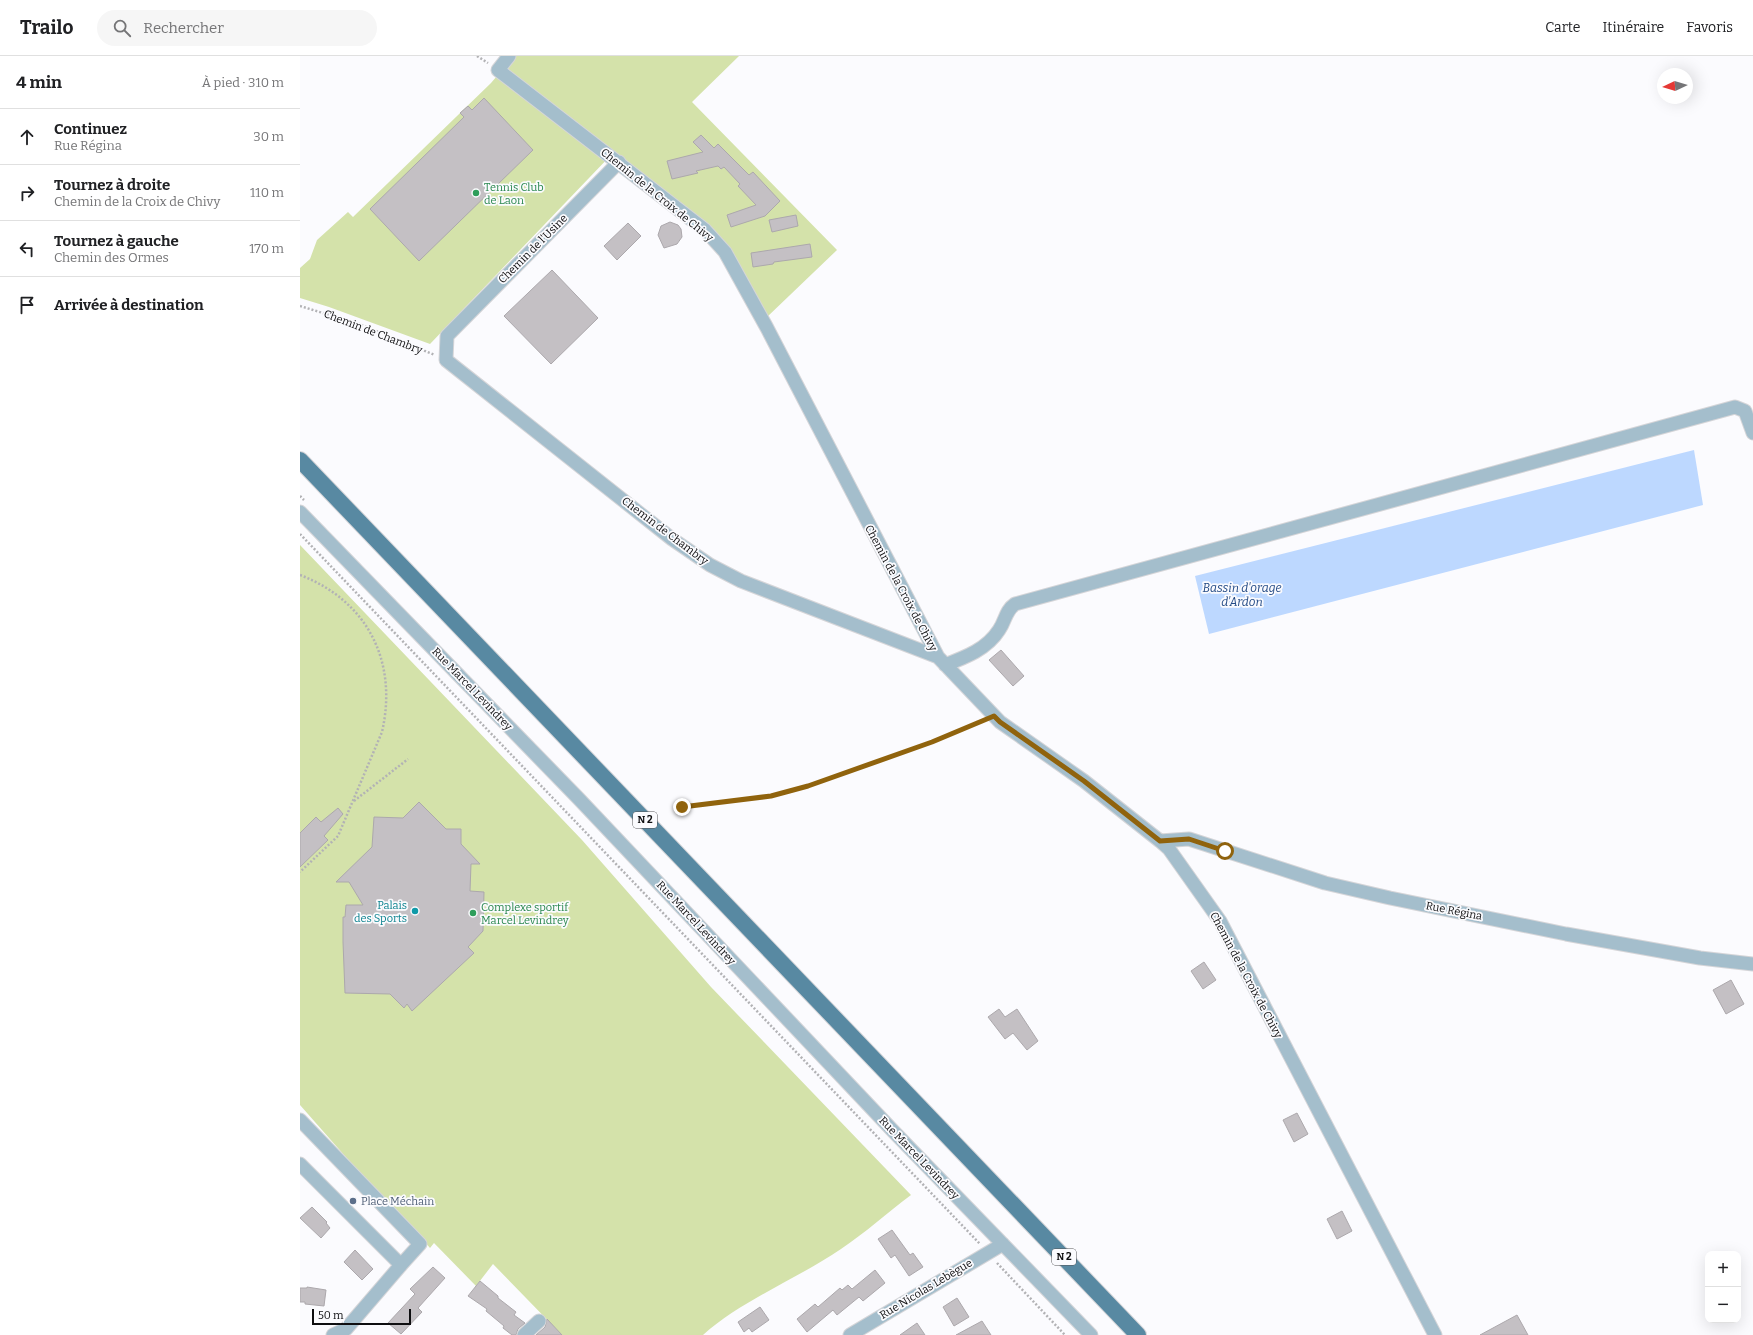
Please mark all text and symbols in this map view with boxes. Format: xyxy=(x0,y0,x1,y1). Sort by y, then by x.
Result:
search box xyxy=(97,10,377,46)
text: Trailo xyxy=(20,16,73,39)
icon: search xyxy=(111,17,133,39)
text: Rechercher xyxy=(143,19,224,37)
text: Carte xyxy=(1545,19,1580,36)
text: Itinéraire xyxy=(1602,19,1664,36)
text: Favoris xyxy=(1686,19,1733,36)
north arrow xyxy=(1657,68,1693,104)
text: 4 min xyxy=(16,72,62,93)
text: À pied · 310 m xyxy=(202,75,284,90)
text: Continuez xyxy=(54,120,127,138)
icon: ahead xyxy=(16,126,38,148)
text: 30 m xyxy=(253,129,284,144)
text: Rue Régina xyxy=(54,138,122,153)
street label: Chemin de la Croix de Chivy xyxy=(598,146,716,244)
text: Tournez à droite xyxy=(54,176,170,194)
place label: Tennis Club de Laon xyxy=(484,181,544,207)
icon: right xyxy=(16,182,38,204)
text: 110 m xyxy=(250,185,284,200)
marker: Tennis Club de Laon xyxy=(471,188,481,198)
text: Chemin de la Croix de Chivy xyxy=(54,194,221,209)
street label: Chemin de l'Usine xyxy=(496,212,570,286)
text: Tournez à gauche xyxy=(54,232,179,250)
icon: left xyxy=(16,238,38,260)
text: 170 m xyxy=(249,241,284,256)
text: Chemin des Ormes xyxy=(54,250,169,265)
icon: arrive xyxy=(16,294,38,316)
text: Arrivée à destination xyxy=(54,296,204,314)
street label: Chemin de Chambry xyxy=(322,307,424,357)
street label: Chemin de Chambry xyxy=(619,494,711,568)
street label: Chemin de la Croix de Chivy xyxy=(862,523,940,653)
water label: Bassin d'orage d'Ardon xyxy=(1202,581,1282,609)
street label: Rue Marcel Levindrey xyxy=(429,645,515,733)
route end xyxy=(673,798,691,816)
road number: N 2 xyxy=(633,812,657,828)
route start xyxy=(1216,842,1234,860)
street label: Rue Marcel Levindrey xyxy=(654,878,738,968)
place label: Palais des Sports xyxy=(354,899,407,925)
street label: Rue Régina xyxy=(1425,899,1483,923)
place label: Complexe sportif Marcel Levindrey xyxy=(481,901,569,927)
marker: Palais des Sports xyxy=(410,906,420,916)
marker: Complexe sportif Marcel Levindrey xyxy=(468,908,478,918)
street label: Chemin de la Croix de Chivy xyxy=(1207,910,1285,1040)
street label: Rue Marcel Levindrey xyxy=(876,1114,962,1202)
place label: Place Méchain xyxy=(361,1195,434,1208)
marker: Place Méchain xyxy=(348,1196,358,1206)
road number: N 2 xyxy=(1052,1249,1076,1265)
map controls xyxy=(1705,1251,1741,1323)
button: + xyxy=(1705,1251,1741,1287)
street label: Rue Nicolas Lebègue xyxy=(877,1256,975,1322)
button: − xyxy=(1705,1287,1741,1323)
scale bar xyxy=(312,1307,411,1326)
text: 50 m xyxy=(318,1309,344,1322)

